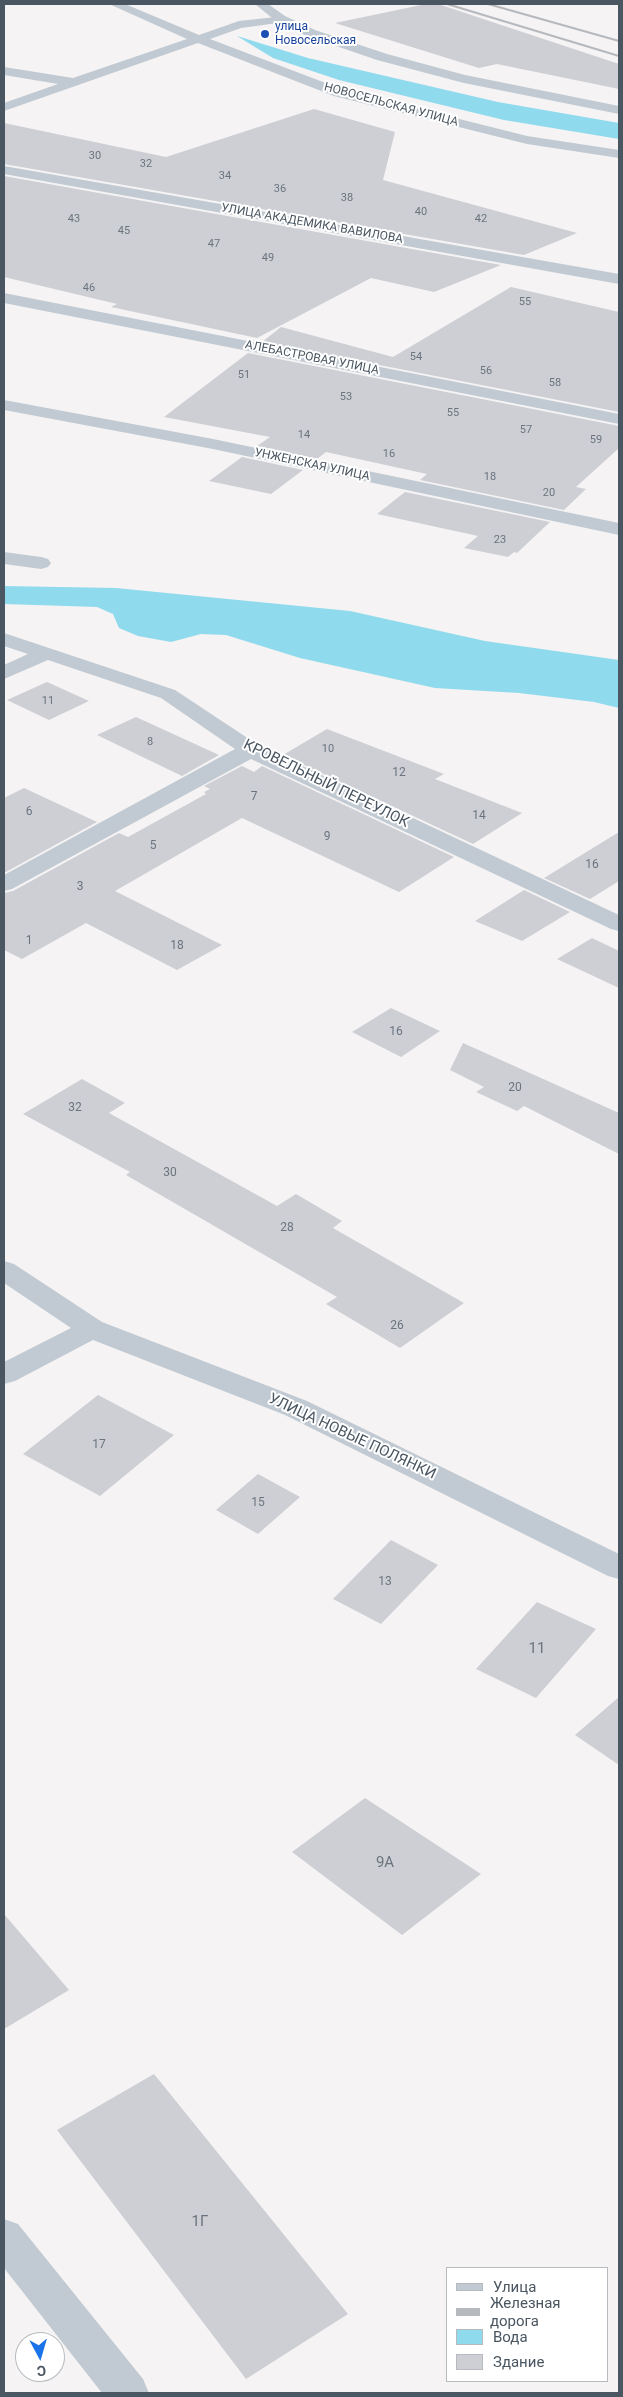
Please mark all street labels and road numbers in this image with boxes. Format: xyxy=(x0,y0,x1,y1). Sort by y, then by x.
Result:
street label: НОВОСЕЛЬСКАЯ УЛИЦА xyxy=(322,80,460,130)
street label: УЛИЦА АКАДЕМИКА ВАВИЛОВА xyxy=(220,201,404,247)
street label: АЛЕБАСТРОВАЯ УЛИЦА xyxy=(244,338,380,378)
street label: УНЖЕНСКАЯ УЛИЦА xyxy=(253,446,371,484)
street label: КРОВЕЛЬНЫЙ ПЕРЕУЛОК xyxy=(240,736,412,832)
street label: УЛИЦА НОВЫЕ ПОЛЯНКИ xyxy=(265,1390,439,1484)

